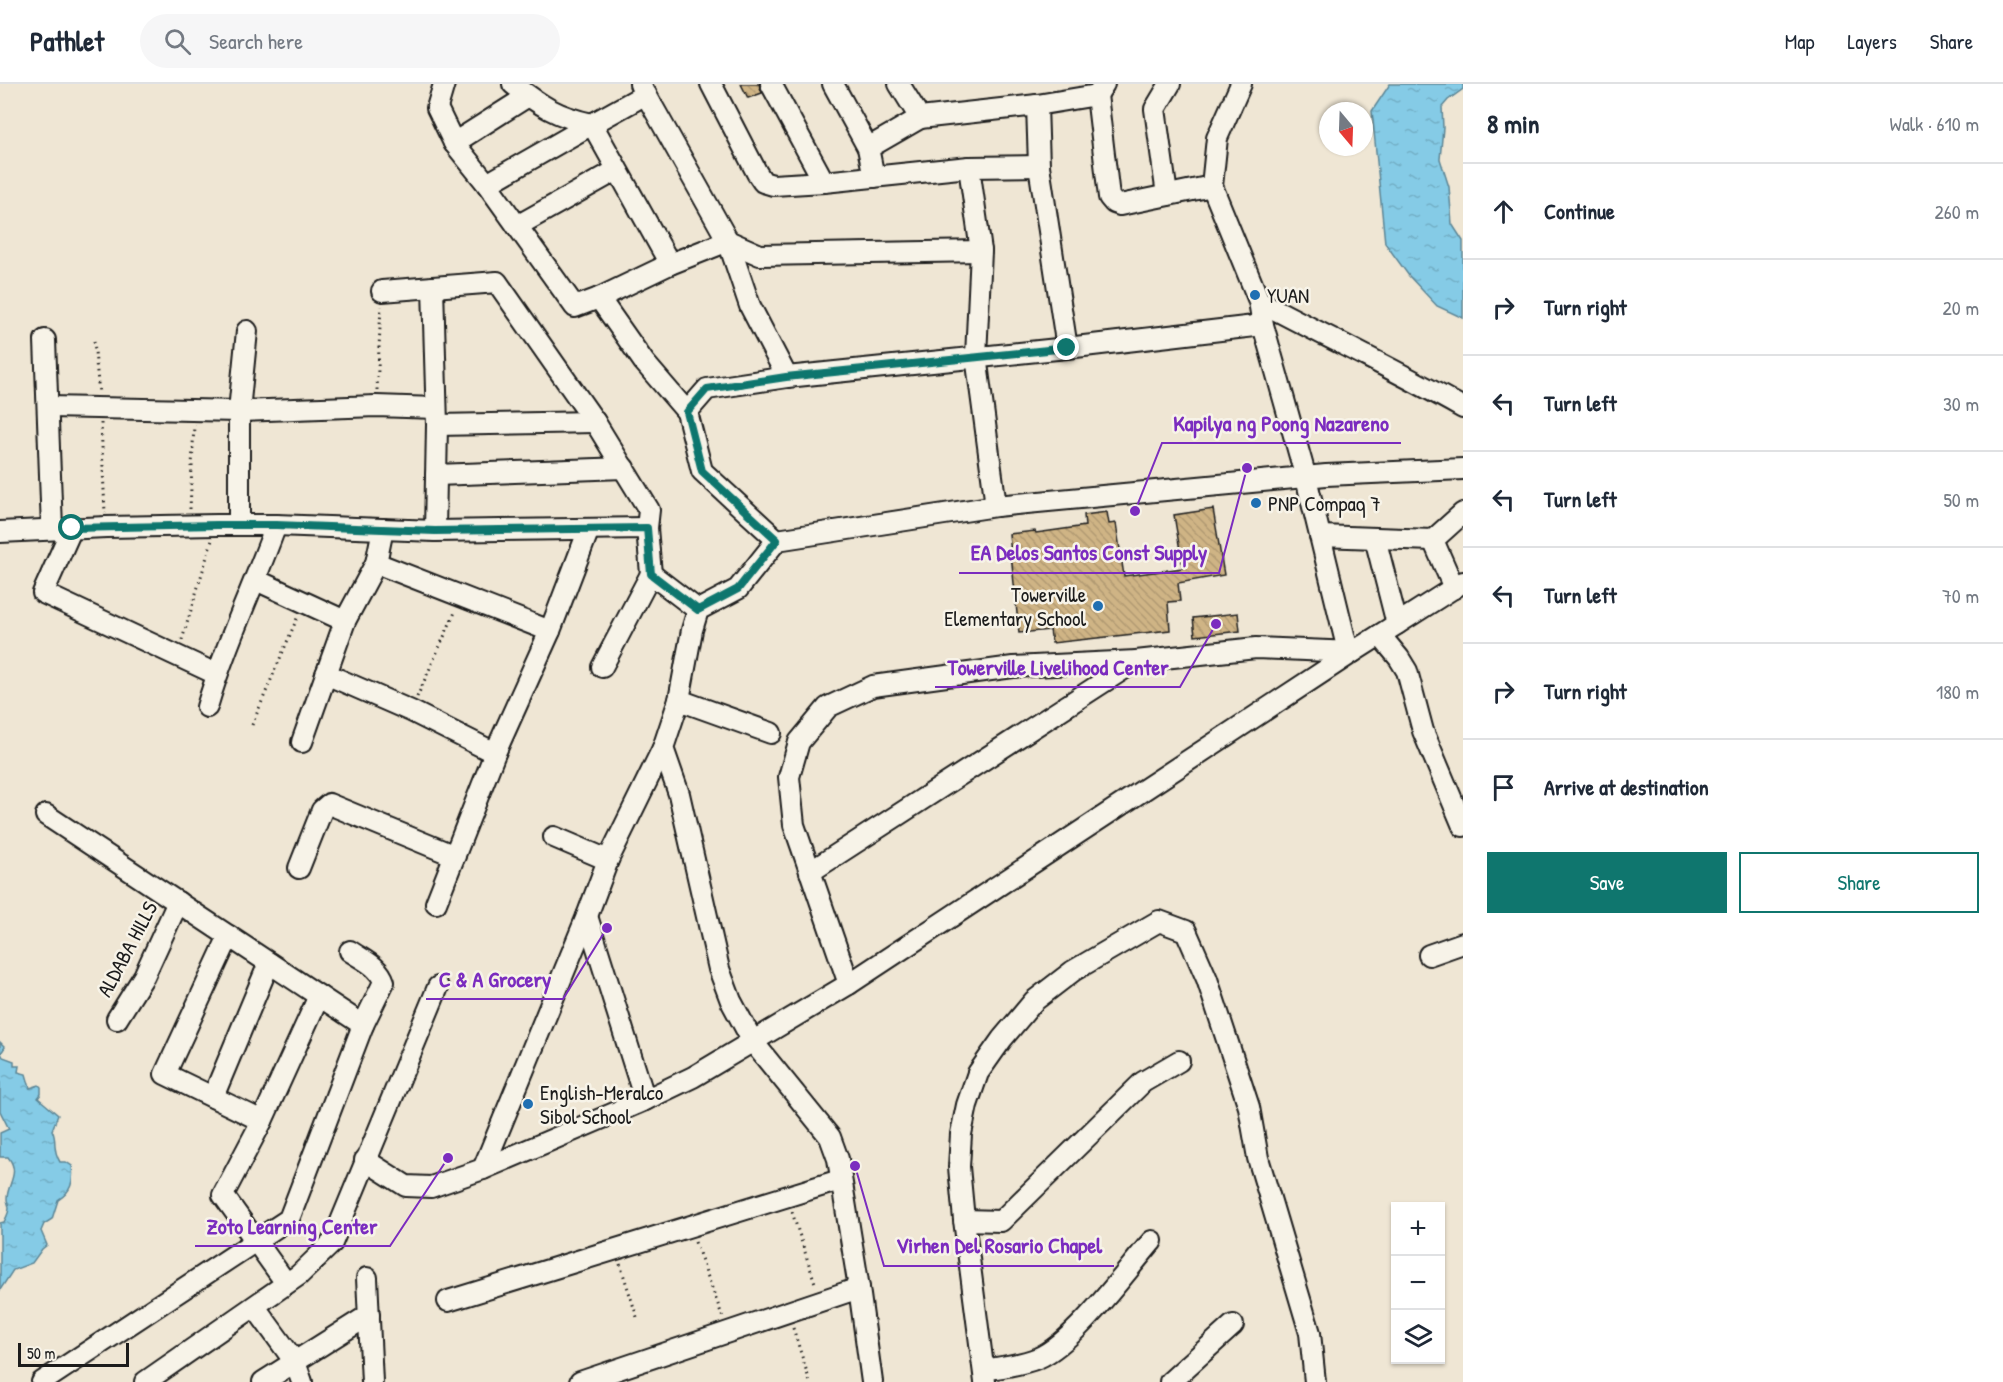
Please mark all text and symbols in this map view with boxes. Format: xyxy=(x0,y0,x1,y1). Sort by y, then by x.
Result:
search box xyxy=(140,14,560,68)
text: Pathlet xyxy=(30,22,104,60)
icon: search xyxy=(161,25,194,58)
text: Search here xyxy=(209,26,303,56)
text: Map xyxy=(1785,27,1814,56)
text: Layers xyxy=(1847,27,1897,56)
text: Share xyxy=(1930,27,1973,56)
north arrow xyxy=(1319,102,1373,156)
text: 8 min xyxy=(1487,106,1540,141)
text: Walk · 610 m xyxy=(1890,110,1979,137)
icon: ahead xyxy=(1487,195,1520,228)
text: Continue xyxy=(1544,196,1615,226)
text: 260 m xyxy=(1935,198,1979,225)
place label: YUAN xyxy=(1267,281,1309,310)
marker: YUAN xyxy=(1248,288,1262,302)
icon: right xyxy=(1487,291,1520,324)
text: Turn right xyxy=(1544,292,1627,322)
text: 20 m xyxy=(1942,294,1979,321)
route end xyxy=(1053,334,1079,360)
icon: left xyxy=(1487,387,1520,420)
text: Turn left xyxy=(1544,388,1617,418)
text: 30 m xyxy=(1943,390,1979,417)
callout: Kapilya ng Poong Nazareno xyxy=(1162,403,1401,443)
text: Kapilya ng Poong Nazareno xyxy=(1173,408,1389,439)
icon: left xyxy=(1487,483,1520,516)
text: Turn left xyxy=(1544,484,1617,514)
text: 50 m xyxy=(1943,486,1979,513)
place label: PNP Compaq 7 xyxy=(1268,489,1381,518)
marker: PNP Compaq 7 xyxy=(1249,496,1263,510)
route start xyxy=(58,514,84,540)
callout: EA Delos Santos Const Supply xyxy=(959,533,1219,573)
text: EA Delos Santos Const Supply xyxy=(971,537,1208,568)
icon: left xyxy=(1487,579,1520,612)
place label: Towerville Elementary School xyxy=(944,580,1086,633)
text: Turn left xyxy=(1544,580,1617,610)
text: 70 m xyxy=(1942,582,1979,609)
marker: Towerville Elementary School xyxy=(1091,599,1105,613)
callout: Towerville Livelihood Center xyxy=(935,647,1180,687)
text: Towerville Livelihood Center xyxy=(946,652,1169,682)
icon: right xyxy=(1487,675,1520,708)
text: Turn right xyxy=(1544,676,1627,706)
text: 180 m xyxy=(1936,678,1979,705)
icon: arrive xyxy=(1487,771,1520,804)
text: Arrive at destination xyxy=(1544,772,1709,802)
button: Save xyxy=(1487,852,1727,913)
button: Share xyxy=(1739,852,1979,913)
street label: ALDABA HILLS xyxy=(90,896,164,1002)
callout: C & A Grocery xyxy=(426,959,563,999)
text: C & A Grocery xyxy=(439,964,552,995)
place label: English-Meralco Sibol School xyxy=(540,1078,663,1131)
marker: English-Meralco Sibol School xyxy=(521,1097,535,1111)
map controls xyxy=(1391,1202,1445,1364)
button: + xyxy=(1391,1202,1445,1256)
callout: Zoto Learning Center xyxy=(195,1206,390,1246)
text: Zoto Learning Center xyxy=(207,1211,378,1242)
callout: Virhen Del Rosario Chapel xyxy=(884,1226,1114,1266)
text: Virhen Del Rosario Chapel xyxy=(896,1230,1103,1261)
button: − xyxy=(1391,1256,1445,1310)
button: layers xyxy=(1391,1310,1445,1364)
scale bar xyxy=(18,1340,129,1368)
text: 50 m xyxy=(27,1342,56,1364)

